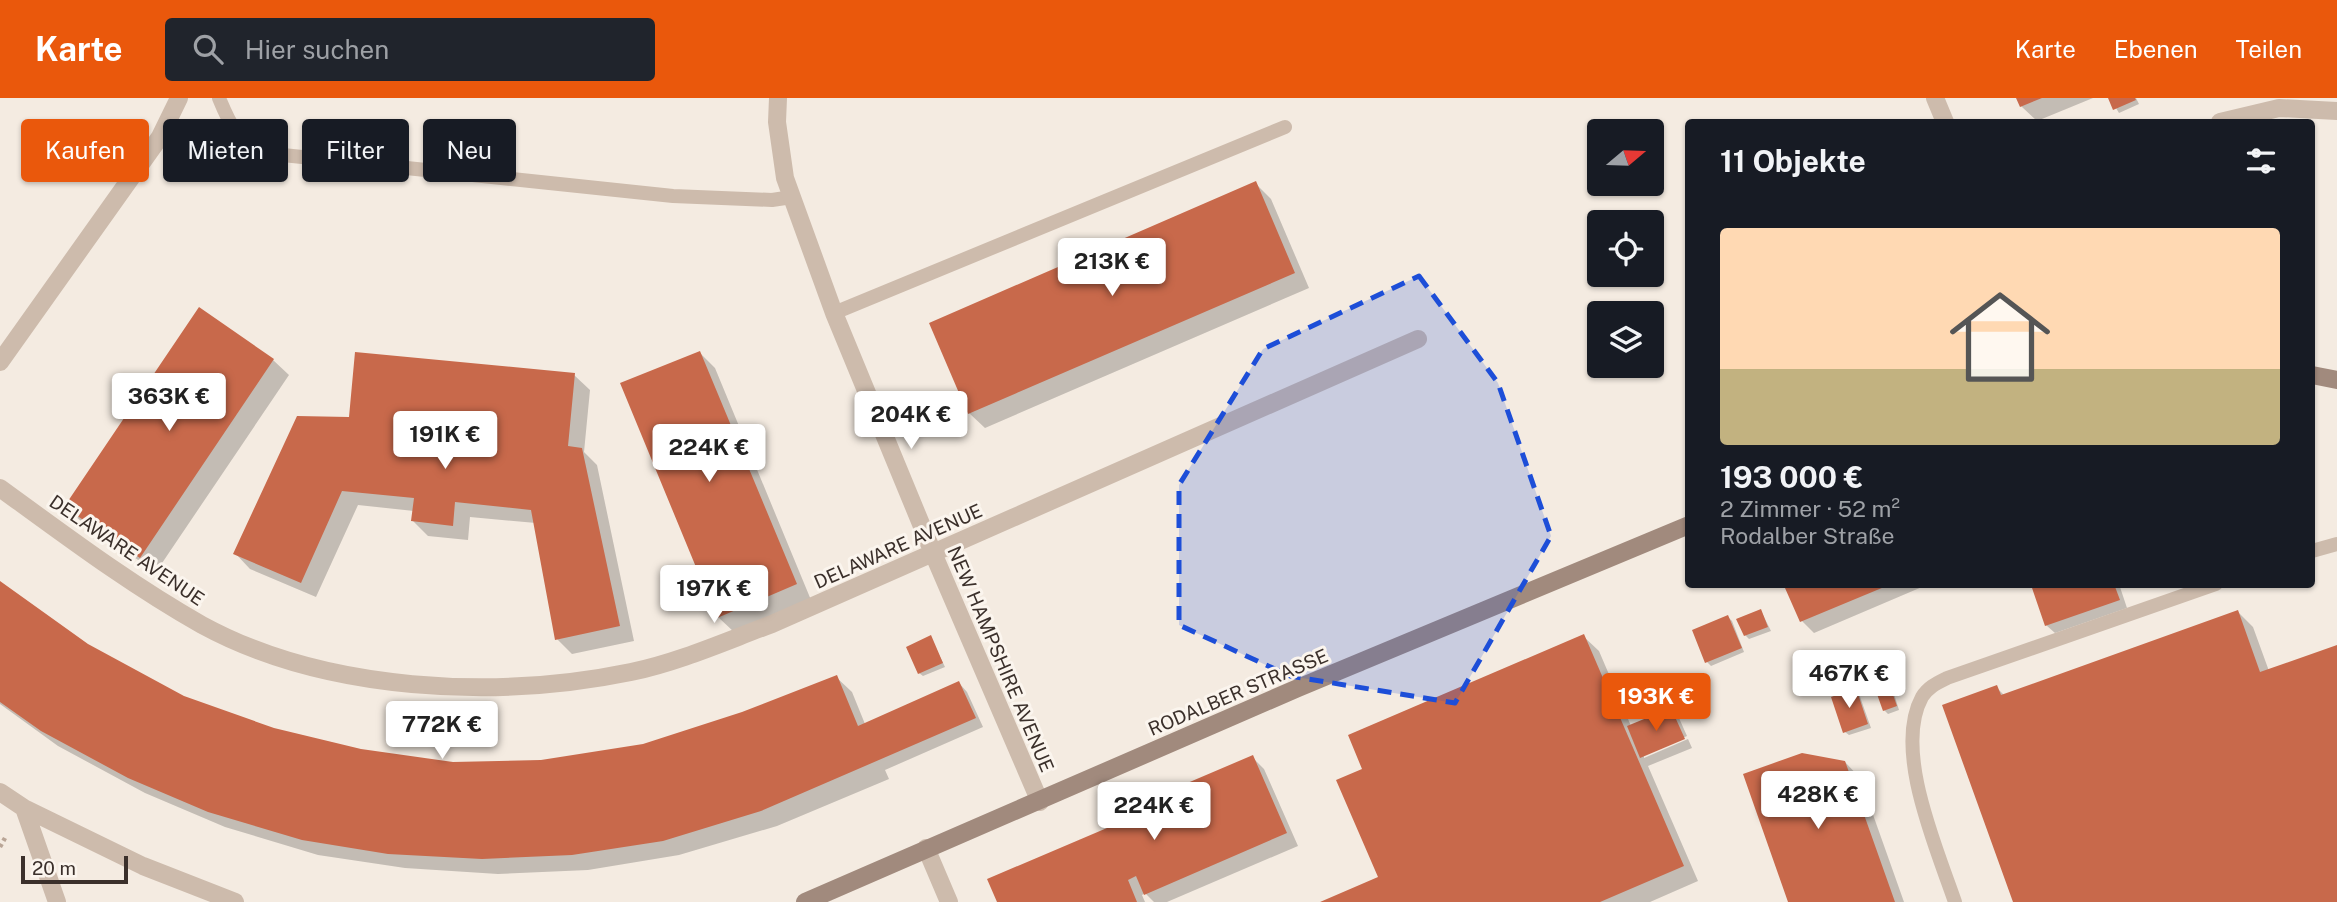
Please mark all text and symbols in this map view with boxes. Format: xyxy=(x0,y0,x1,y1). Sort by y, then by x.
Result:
search box xyxy=(165,18,655,81)
text: Karte xyxy=(35,30,123,68)
icon: search xyxy=(189,30,227,68)
text: Hier suchen xyxy=(245,34,389,65)
text: Karte xyxy=(2015,35,2076,63)
text: Ebenen xyxy=(2114,35,2198,63)
text: Teilen xyxy=(2236,35,2302,63)
chip: Kaufen xyxy=(21,119,149,182)
chip: Mieten xyxy=(163,119,288,182)
chip: Filter xyxy=(302,119,409,182)
chip: Neu xyxy=(423,119,516,182)
north arrow xyxy=(1587,119,1664,196)
map controls xyxy=(1587,119,1664,378)
icon: filters xyxy=(2242,142,2280,180)
text: 11 Objekte xyxy=(1720,143,1866,179)
button: locate xyxy=(1587,210,1664,287)
pin: 213K € xyxy=(1055,238,1169,298)
text: 213K € xyxy=(1074,247,1150,274)
icon: home xyxy=(1937,274,2063,400)
button: layers xyxy=(1587,301,1664,378)
pin: 363K € xyxy=(112,374,226,433)
text: 363K € xyxy=(128,382,210,409)
pin: 204K € xyxy=(854,392,968,451)
text: 204K € xyxy=(870,400,952,427)
pin: 191K € xyxy=(388,412,502,471)
text: 191K € xyxy=(409,420,481,447)
pin: 224K € xyxy=(652,424,766,484)
text: 224K € xyxy=(669,433,749,460)
text: 193 000 € xyxy=(1720,459,1863,495)
street label: DELAWARE AVENUE xyxy=(46,490,208,610)
text: 2 Zimmer · 52 m² xyxy=(1720,495,1900,522)
street label: DELAWARE AVENUE xyxy=(811,499,985,593)
text: Rodalber Straße xyxy=(1720,522,1895,549)
street label: NEW HAMPSHIRE AVENUE xyxy=(943,543,1059,775)
pin: 197K € xyxy=(657,566,771,625)
text: 197K € xyxy=(676,574,752,601)
street label: RODALBER STRASSE xyxy=(1145,644,1331,740)
pin: 467K € xyxy=(1792,650,1906,710)
text: 467K € xyxy=(1809,659,1889,686)
pin: 193K € xyxy=(1599,674,1713,733)
text: 193K € xyxy=(1618,682,1694,709)
pin: 772K € xyxy=(385,702,499,761)
text: 772K € xyxy=(402,710,482,737)
pin: 428K € xyxy=(1761,772,1875,831)
text: 428K € xyxy=(1777,780,1859,807)
pin: 224K € xyxy=(1097,782,1211,842)
text: 224K € xyxy=(1114,791,1194,818)
scale bar xyxy=(21,853,128,885)
text: 20 m xyxy=(32,857,76,879)

